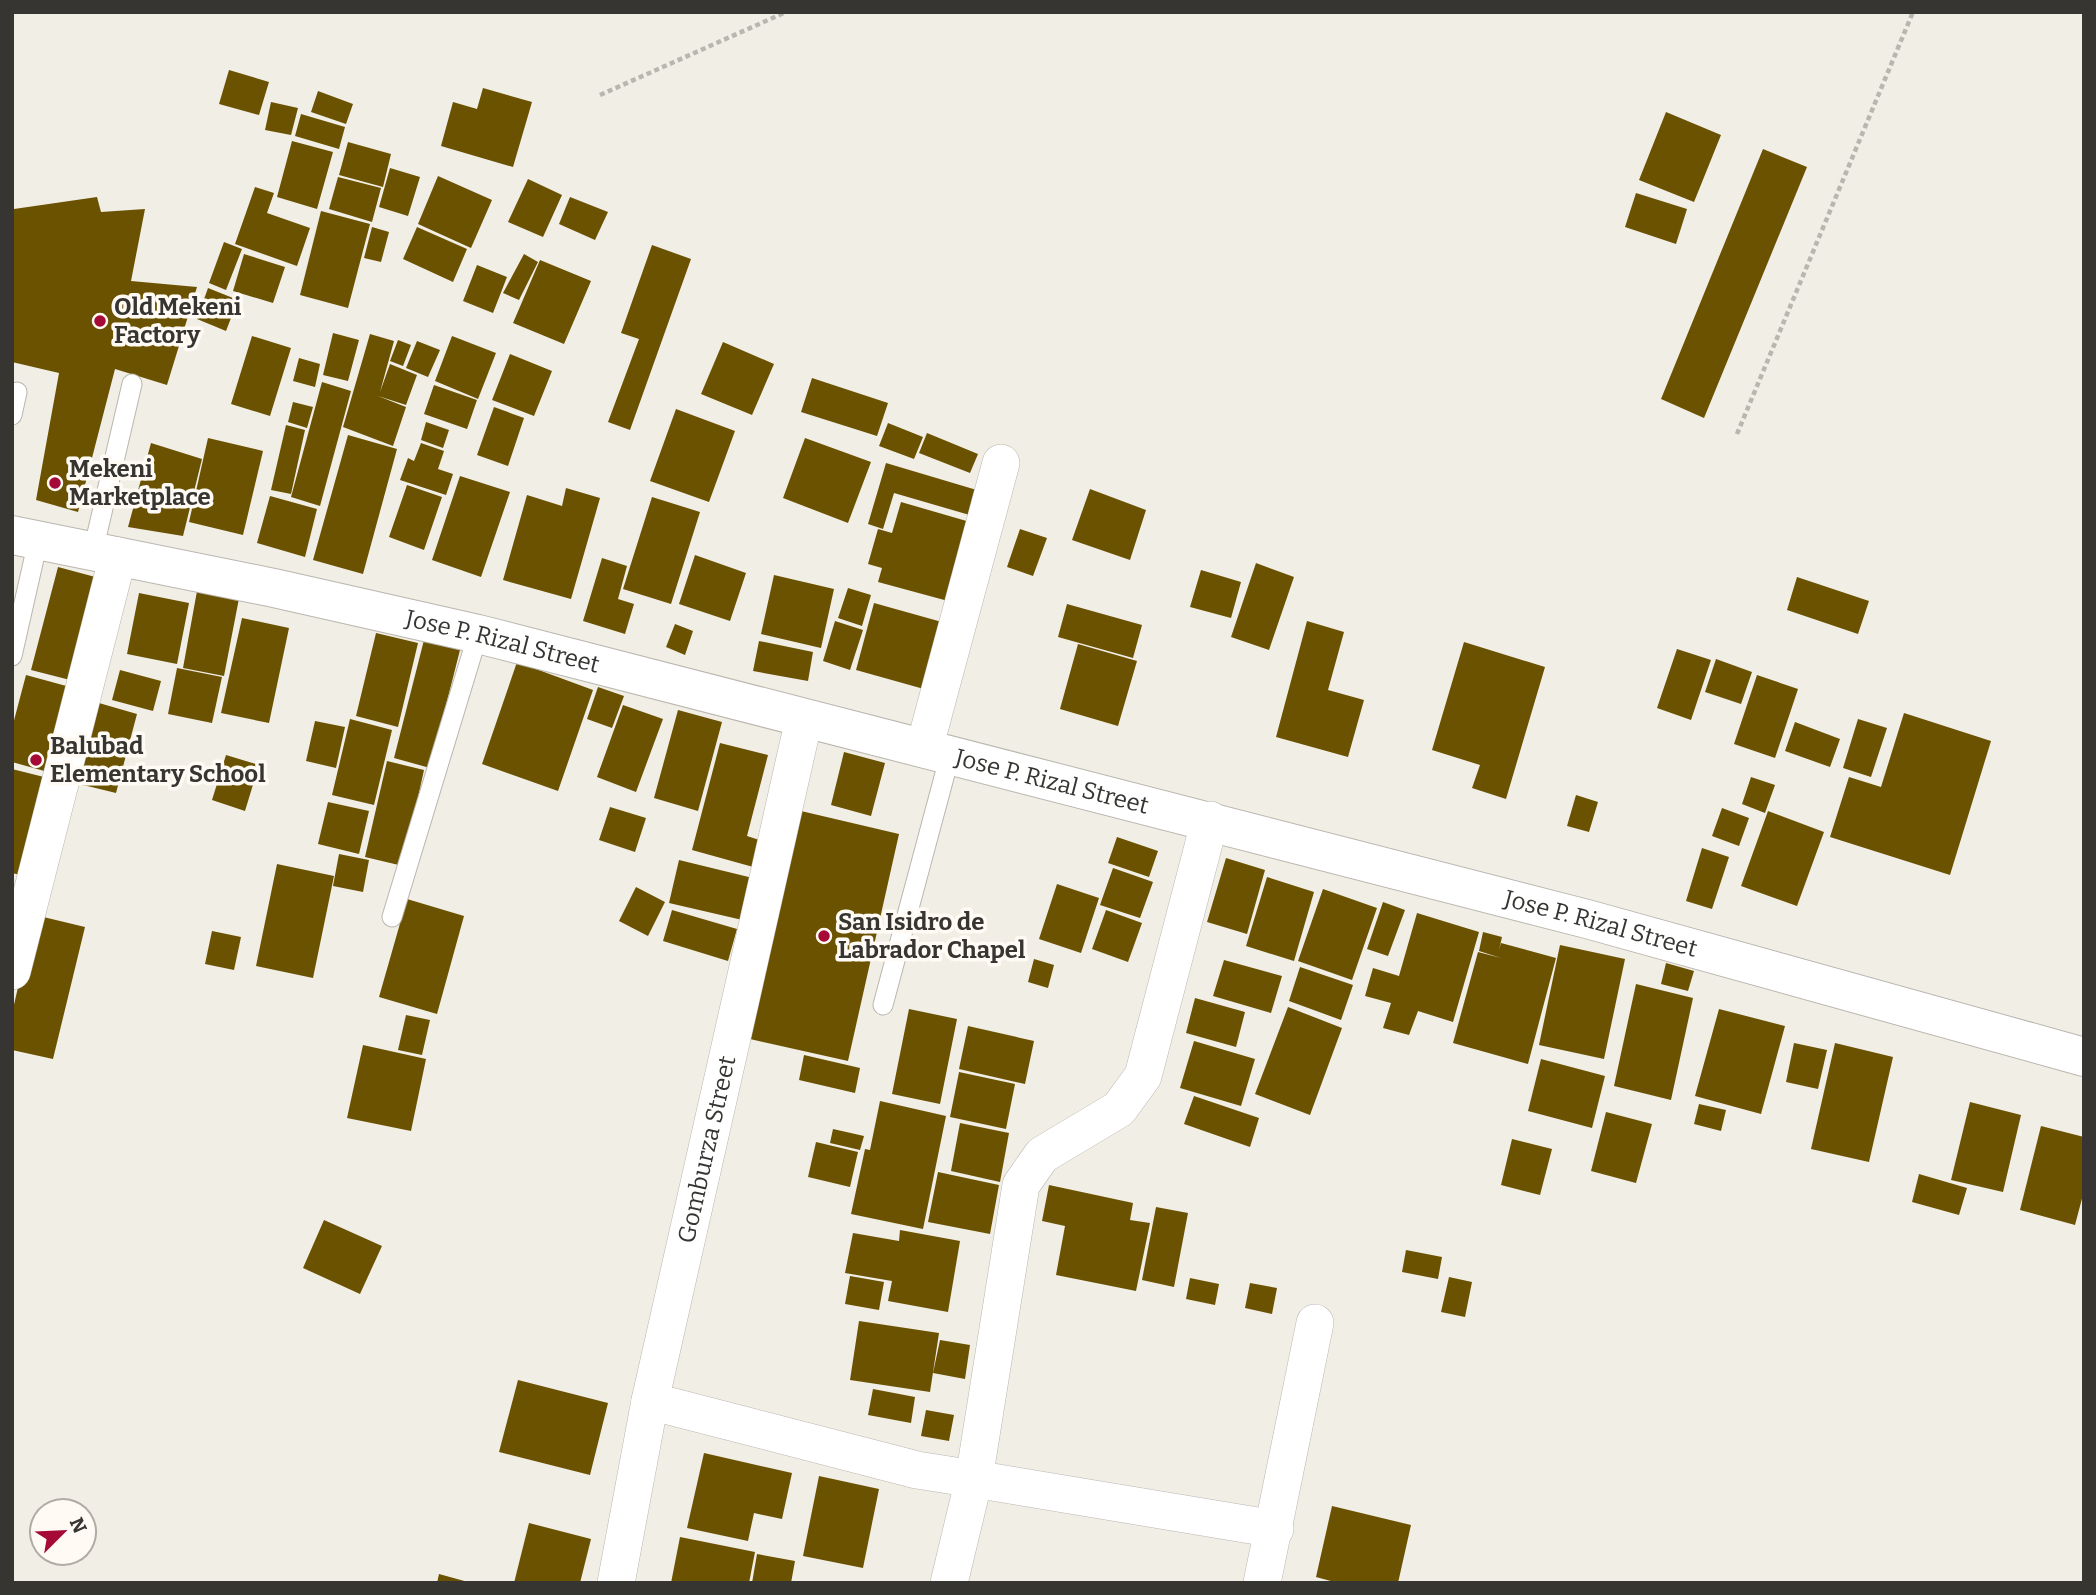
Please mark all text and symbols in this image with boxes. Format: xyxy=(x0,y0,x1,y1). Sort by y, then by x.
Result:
place label: Old Mekeni Factory xyxy=(114,293,242,349)
marker: Old Mekeni Factory xyxy=(92,313,108,329)
place label: Mekeni Marketplace xyxy=(69,455,211,511)
marker: Mekeni Marketplace xyxy=(47,475,63,491)
street label: Jose P. Rizal Street xyxy=(402,604,603,679)
place label: Balubad Elementary School xyxy=(50,732,266,788)
street label: Jose P. Rizal Street xyxy=(951,743,1152,820)
marker: Balubad Elementary School xyxy=(28,752,44,768)
street label: Jose P. Rizal Street xyxy=(1500,884,1701,963)
place label: San Isidro de Labrador Chapel xyxy=(838,908,1026,964)
marker: San Isidro de Labrador Chapel xyxy=(816,928,832,944)
street label: Gomburza Street xyxy=(672,1053,742,1246)
north arrow xyxy=(28,1497,98,1567)
text: N xyxy=(65,1514,92,1537)

